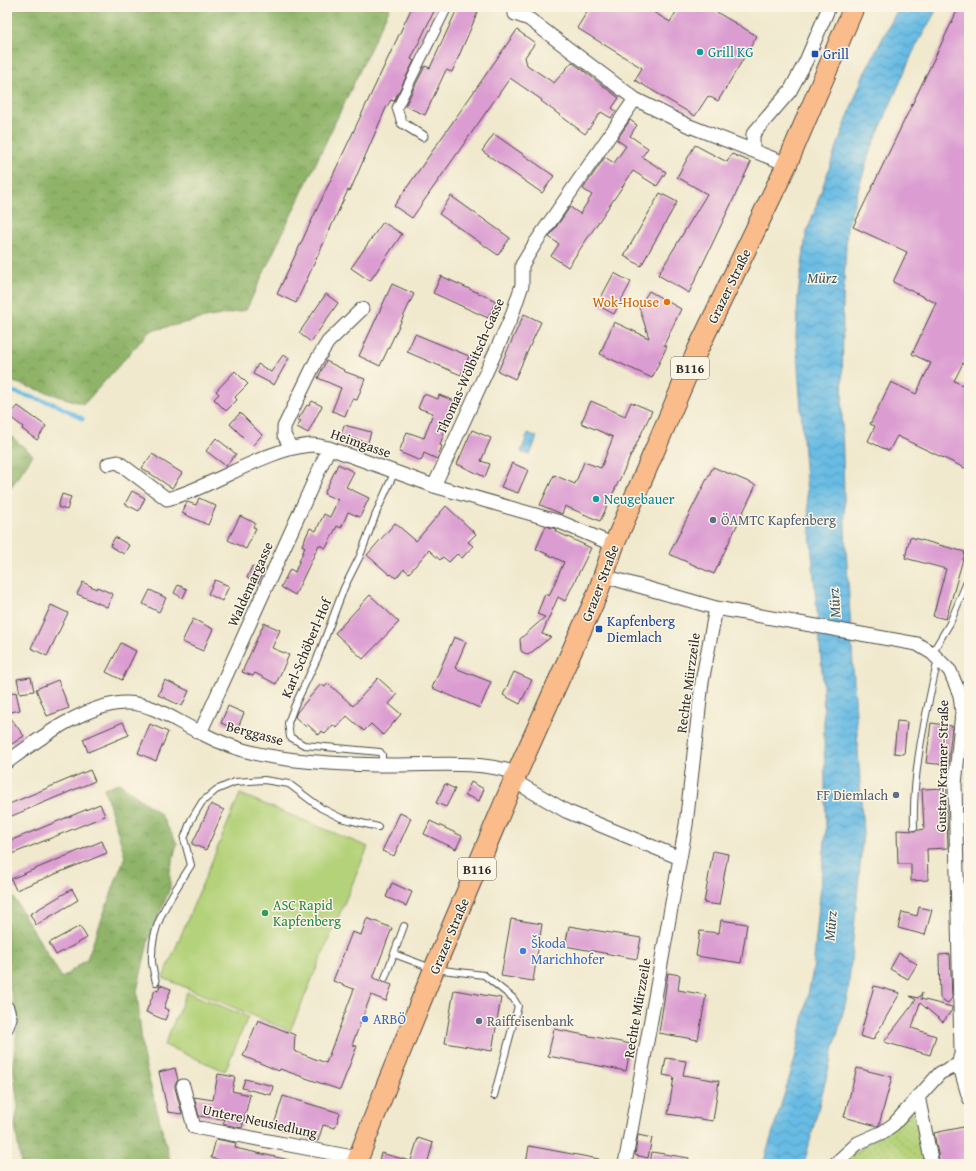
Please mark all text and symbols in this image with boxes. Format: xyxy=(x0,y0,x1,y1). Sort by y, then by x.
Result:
place label: Grill KG xyxy=(708,42,753,62)
place label: Grill xyxy=(823,44,849,64)
marker: Grill KG xyxy=(695,47,705,57)
marker: Grill xyxy=(810,49,820,59)
street label: Grazer Straße xyxy=(702,245,756,327)
water label: Mürz xyxy=(807,267,837,288)
place label: Wok-House xyxy=(592,292,659,312)
street label: Thomas-Wölbitsch-Gasse xyxy=(431,294,509,437)
marker: Wok-House xyxy=(662,297,672,307)
road number: B116 xyxy=(671,357,709,379)
street label: Heimgasse xyxy=(328,423,394,463)
place label: Neugebauer xyxy=(604,489,675,509)
marker: Neugebauer xyxy=(591,494,601,504)
place label: ÖAMTC Kapfenberg xyxy=(721,510,836,530)
marker: ÖAMTC Kapfenberg xyxy=(708,515,718,525)
street label: Waldemargasse xyxy=(222,538,278,630)
street label: Grazer Straße xyxy=(576,541,624,624)
water label: Mürz xyxy=(822,587,846,619)
street label: Karl-Schöberl-Hof xyxy=(276,594,337,701)
place label: Kapfenberg Diemlach xyxy=(607,611,675,647)
marker: Kapfenberg Diemlach xyxy=(594,624,604,634)
street label: Rechte Mürzzeile xyxy=(671,631,705,734)
street label: Gustav-Kramer-Straße xyxy=(931,699,953,832)
street label: Berggasse xyxy=(224,716,286,750)
place label: FF Diemlach xyxy=(816,785,888,805)
marker: FF Diemlach xyxy=(891,790,901,800)
road number: B116 xyxy=(458,858,496,880)
street label: Grazer Straße xyxy=(424,894,474,977)
place label: ASC Rapid Kapfenberg xyxy=(273,895,341,931)
marker: ASC Rapid Kapfenberg xyxy=(260,908,270,918)
water label: Mürz xyxy=(818,910,842,942)
place label: Škoda Marichhofer xyxy=(531,933,605,969)
marker: Škoda Marichhofer xyxy=(518,946,528,956)
street label: Rechte Mürzzeile xyxy=(618,956,656,1060)
place label: ARBÖ xyxy=(373,1009,406,1029)
place label: Raiffeisenbank xyxy=(487,1011,575,1031)
marker: ARBÖ xyxy=(360,1014,370,1024)
marker: Raiffeisenbank xyxy=(474,1016,484,1026)
street label: Untere Neusiedlung xyxy=(201,1099,319,1143)

